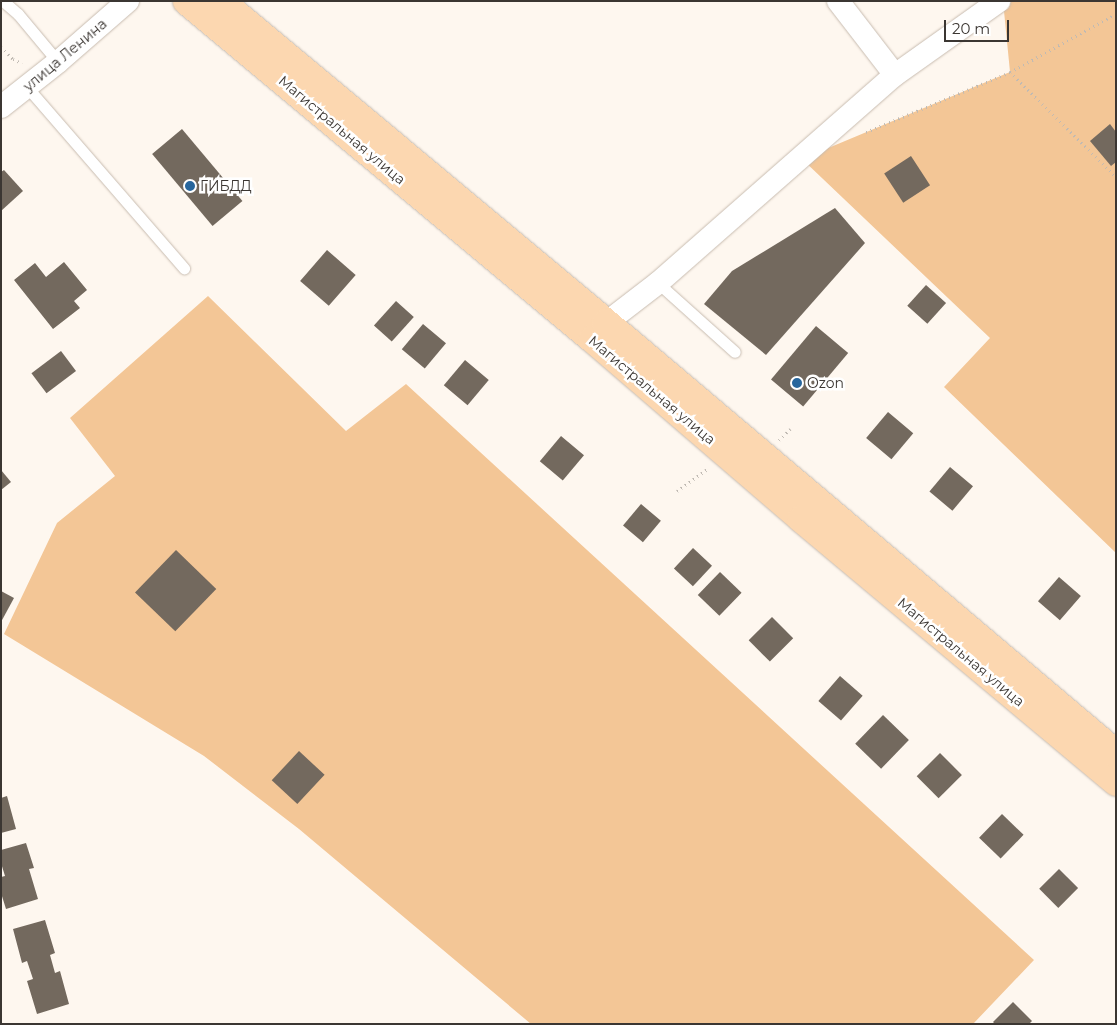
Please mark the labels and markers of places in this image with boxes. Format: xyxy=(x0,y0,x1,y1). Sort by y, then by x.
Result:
place label: ГИБДД xyxy=(200,178,252,194)
marker: ГИБДД xyxy=(184,180,196,192)
place label: Ozon xyxy=(807,375,844,391)
marker: Ozon xyxy=(791,377,803,389)

